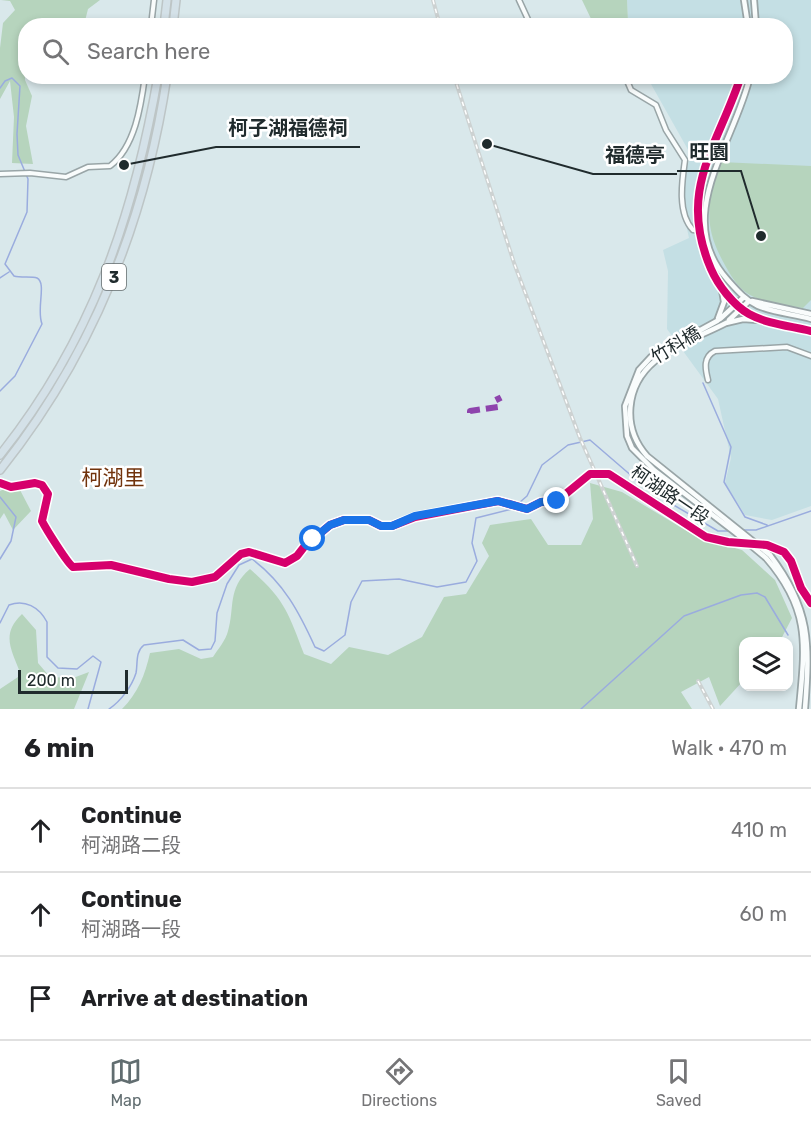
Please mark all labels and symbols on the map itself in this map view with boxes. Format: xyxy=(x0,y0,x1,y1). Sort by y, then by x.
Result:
callout: 柯子湖福德祠 xyxy=(216,109,360,147)
text: 柯子湖福德祠 xyxy=(228,116,348,140)
callout: 旺園 xyxy=(677,133,741,171)
callout: 福德亭 xyxy=(593,136,677,174)
text: 旺園 xyxy=(689,140,729,164)
text: 福德亭 xyxy=(605,143,665,167)
road number: 3 xyxy=(102,264,126,290)
street label: 竹科橋 xyxy=(647,322,705,368)
street label: 柯湖路一段 xyxy=(627,461,713,529)
district label: 柯湖里 xyxy=(82,465,145,490)
route end xyxy=(543,487,569,513)
route start xyxy=(299,525,325,551)
scale bar xyxy=(18,667,128,694)

